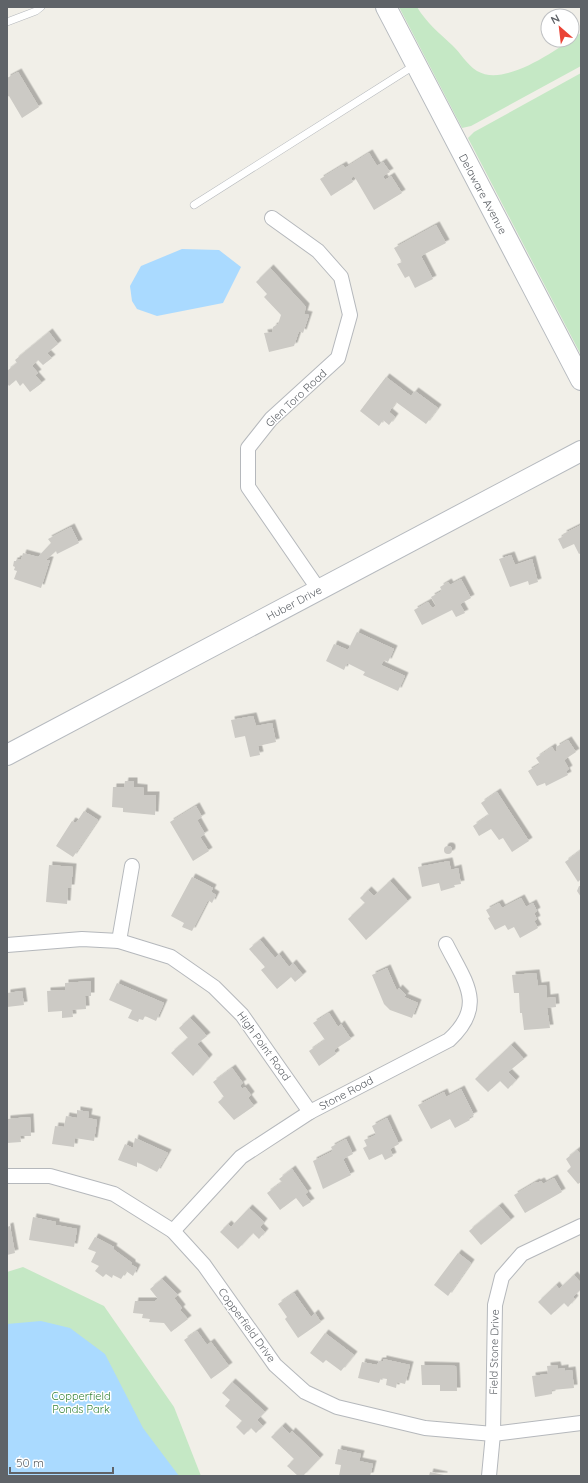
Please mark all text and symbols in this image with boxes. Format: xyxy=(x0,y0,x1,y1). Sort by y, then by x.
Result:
north arrow xyxy=(540,8,580,48)
text: N xyxy=(548,11,562,27)
street label: Delaware Avenue xyxy=(456,151,510,237)
street label: Glen Toro Road xyxy=(263,366,329,430)
street label: Huber Drive xyxy=(264,583,324,623)
street label: High Point Road xyxy=(234,1009,294,1083)
street label: Stone Road xyxy=(317,1073,375,1113)
street label: Copperfield Drive xyxy=(215,1285,279,1365)
street label: Field Stone Drive xyxy=(486,1309,502,1395)
park label: Copperfield Ponds Park xyxy=(51,1389,111,1416)
scale bar xyxy=(10,1449,113,1475)
text: 50 m xyxy=(16,1455,44,1470)

